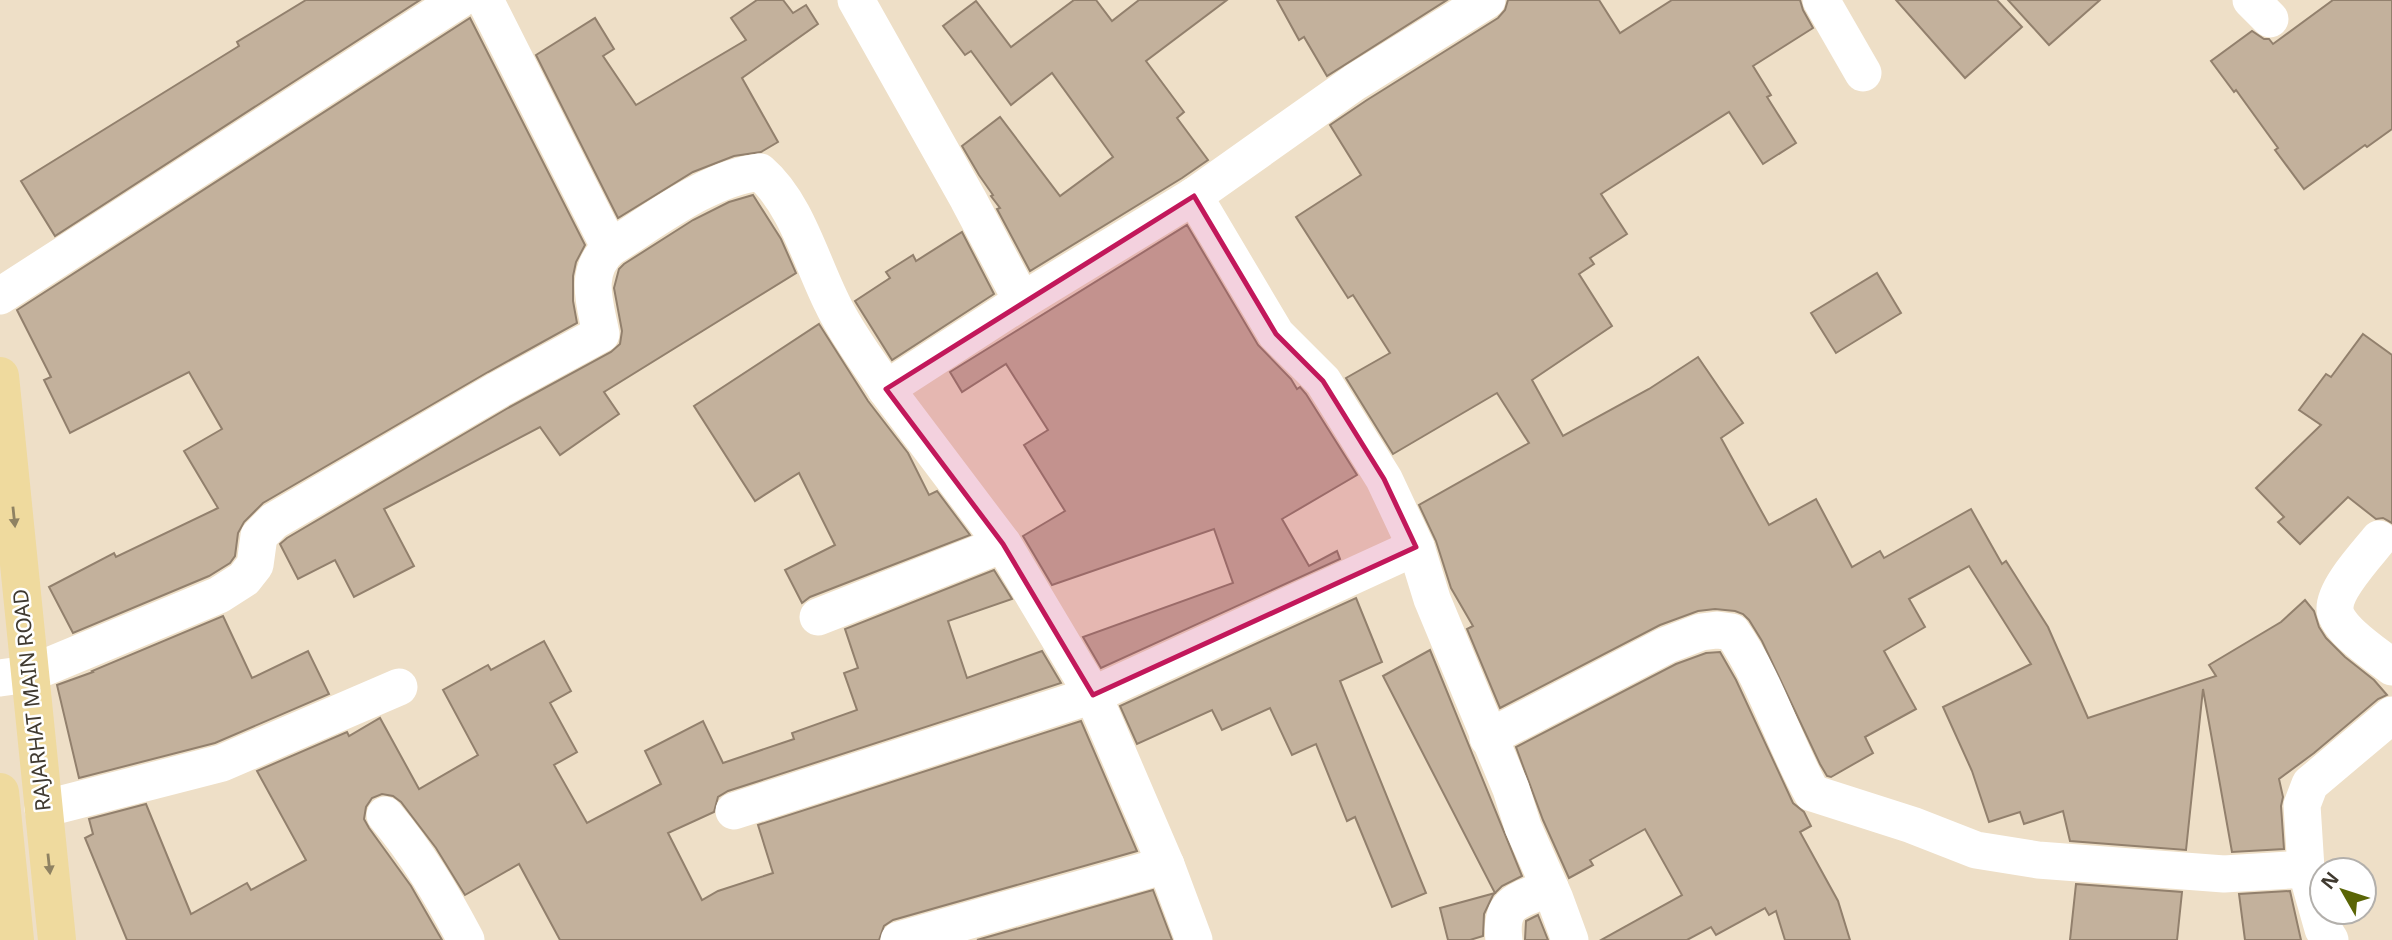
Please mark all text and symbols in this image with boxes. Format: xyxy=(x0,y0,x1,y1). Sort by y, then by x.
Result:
one-way arrow xyxy=(9,506,20,528)
street label: RAJARHAT MAIN ROAD xyxy=(5,588,57,813)
one-way arrow xyxy=(43,853,54,875)
north arrow xyxy=(2308,856,2378,926)
text: N xyxy=(2315,866,2345,894)

